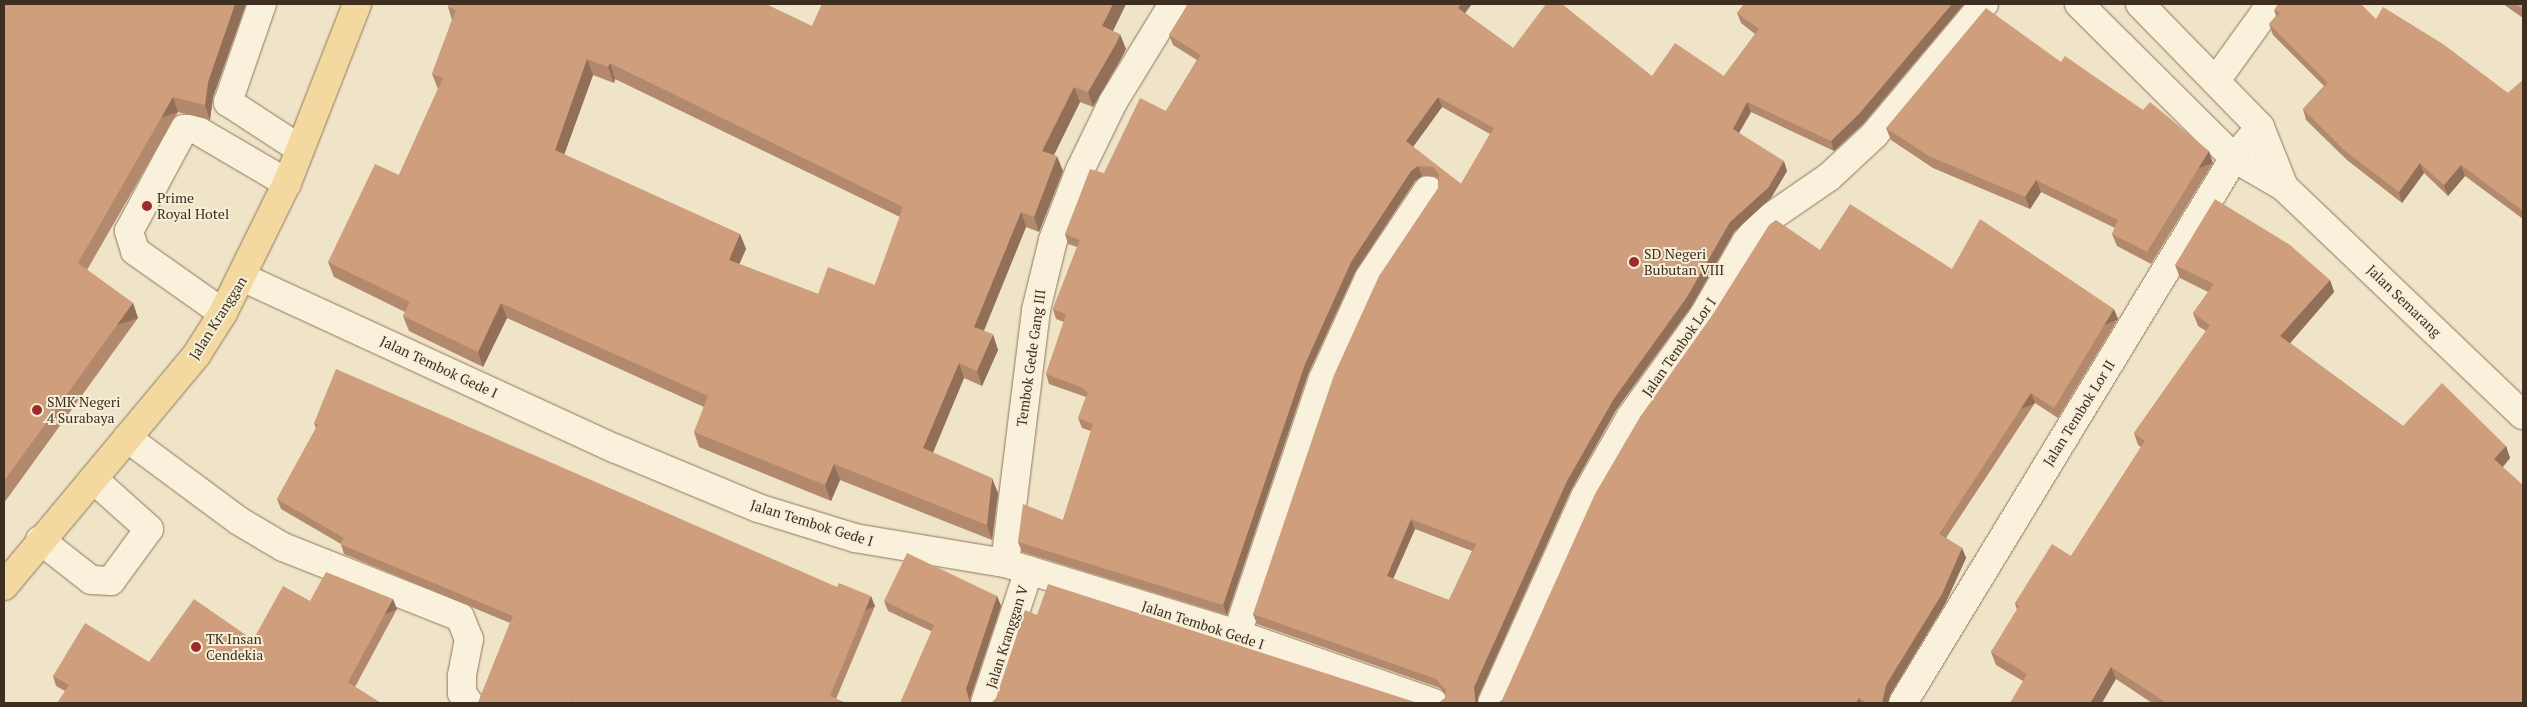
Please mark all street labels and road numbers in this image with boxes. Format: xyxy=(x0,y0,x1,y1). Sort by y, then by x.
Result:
street label: Jalan Semarang xyxy=(2363,261,2445,341)
street label: Jalan Kranggan xyxy=(186,273,250,363)
street label: Tembok Gede Gang III xyxy=(1013,288,1049,428)
street label: Jalan Tembok Lor I xyxy=(1639,294,1719,400)
street label: Jalan Tembok Gede I xyxy=(378,332,500,402)
street label: Jalan Tembok Lor II xyxy=(2040,357,2118,469)
street label: Jalan Tembok Gede I xyxy=(749,496,875,550)
street label: Jalan Kranggan V xyxy=(982,583,1032,691)
street label: Jalan Tembok Gede I xyxy=(1140,597,1266,653)

